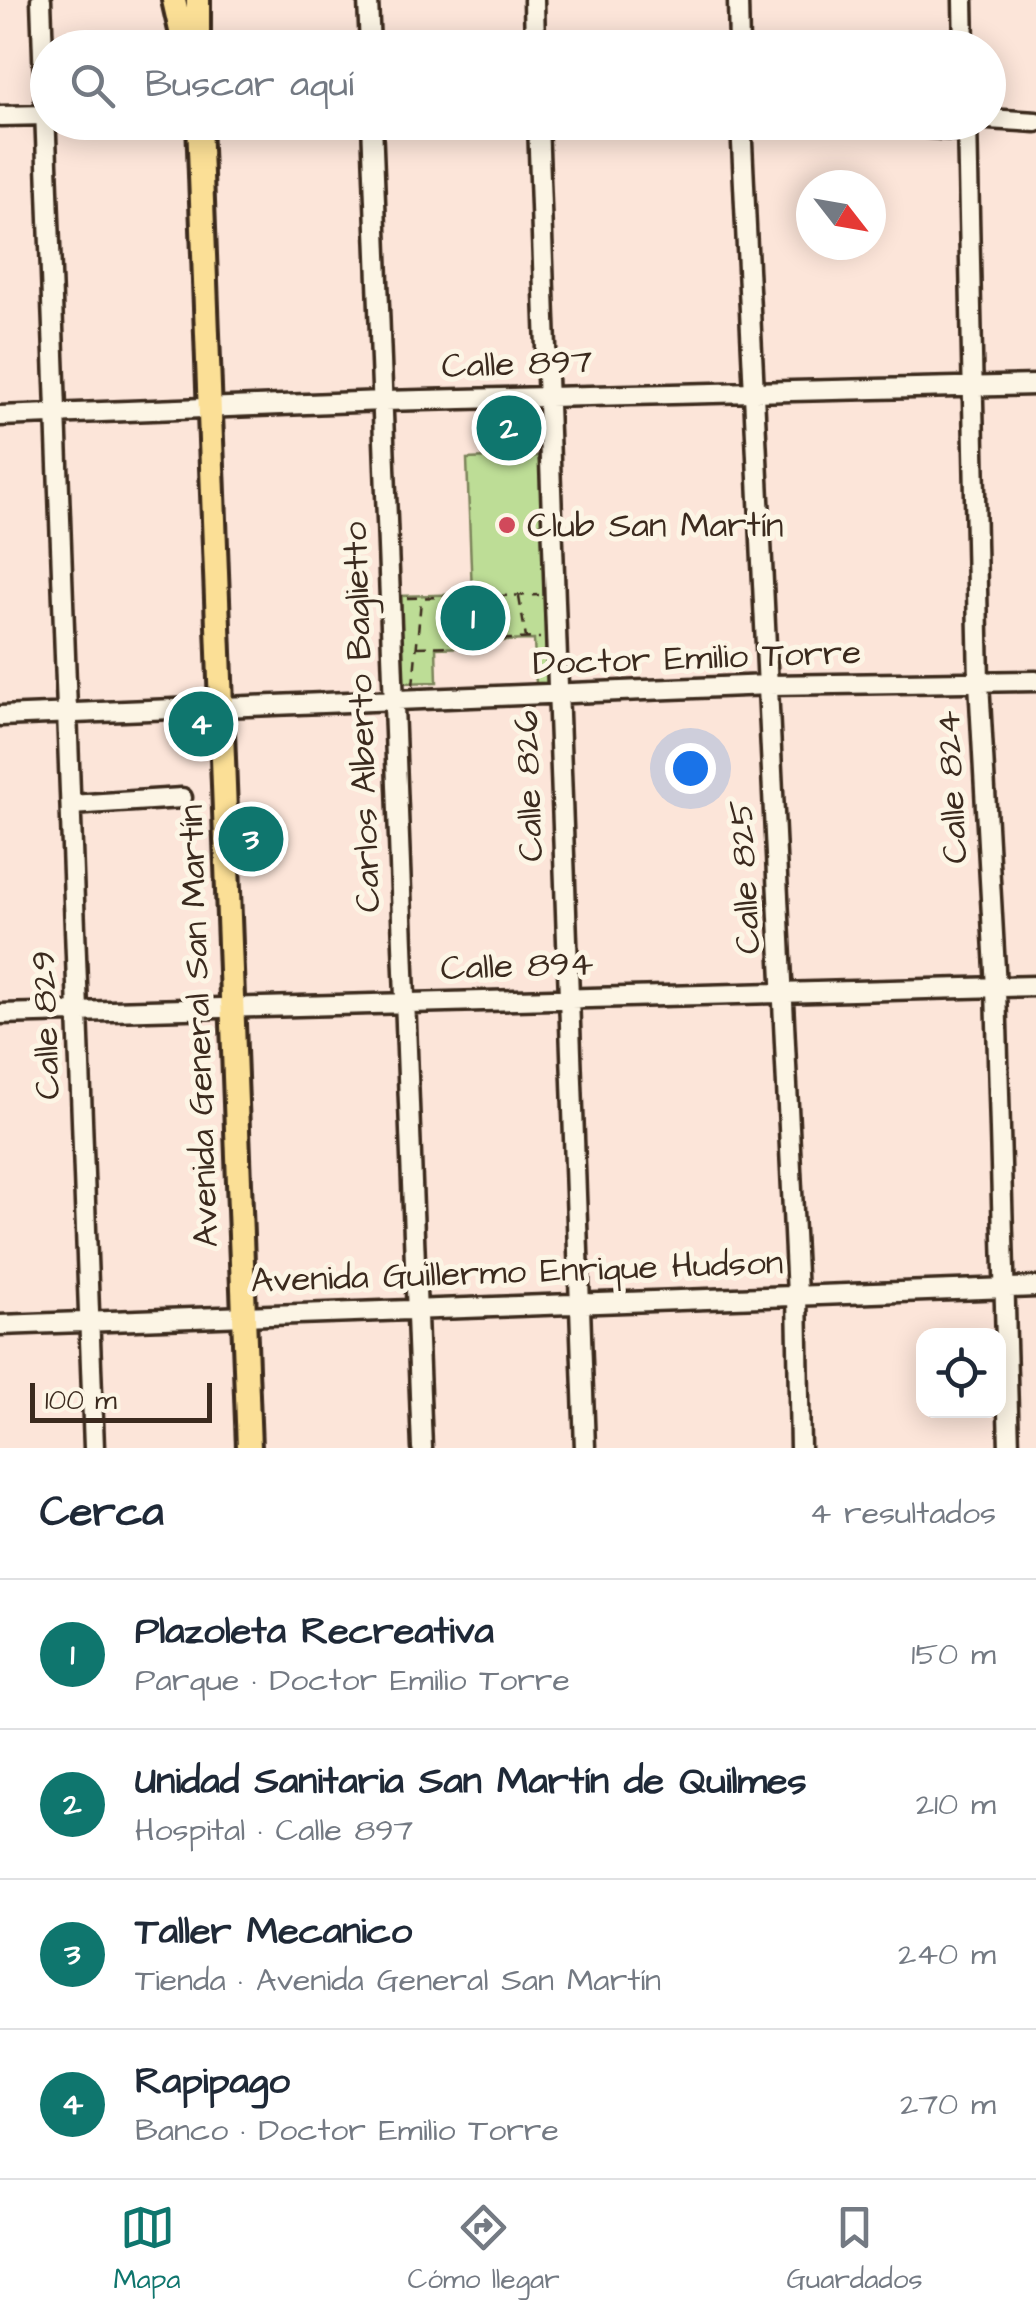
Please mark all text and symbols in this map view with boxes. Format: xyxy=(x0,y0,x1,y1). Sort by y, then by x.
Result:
search box xyxy=(30,30,1006,140)
icon: search xyxy=(65,58,120,113)
text: Buscar aquí xyxy=(145,59,354,111)
north arrow xyxy=(796,170,886,260)
street label: Calle 897 xyxy=(441,337,593,391)
pin: 2 xyxy=(476,390,542,466)
place label: Club San Martín xyxy=(527,501,784,550)
marker: Club San Martín xyxy=(496,514,518,536)
street label: Carlos Alberto Baglietto xyxy=(331,520,395,913)
pin: 1 xyxy=(440,580,506,656)
street label: Doctor Emilio Torre xyxy=(532,628,862,688)
pin: 4 xyxy=(168,686,234,762)
street label: Calle 824 xyxy=(924,709,980,865)
street label: Calle 826 xyxy=(502,710,556,862)
your location xyxy=(665,743,716,794)
street label: Calle 825 xyxy=(716,799,773,955)
pin: 3 xyxy=(218,802,284,876)
street label: Avenida General San Martín xyxy=(167,804,231,1248)
street label: Calle 894 xyxy=(440,939,594,993)
street label: Calle 829 xyxy=(19,950,73,1100)
street label: Avenida Guillermo Enrique Hudson xyxy=(250,1238,784,1306)
map controls xyxy=(916,1328,1006,1418)
button: locate xyxy=(916,1328,1006,1418)
scale bar xyxy=(30,1378,212,1422)
text: 100 m xyxy=(45,1381,117,1420)
text: Cerca xyxy=(40,1484,164,1542)
text: 4 resultados xyxy=(809,1491,996,1536)
text: Plazoleta Recreativa xyxy=(135,1606,494,1658)
text: 1 xyxy=(70,1632,75,1677)
text: 150 m xyxy=(911,1632,996,1677)
text: Parque · Doctor Emilio Torre xyxy=(135,1658,570,1703)
text: Unidad Sanitaria San Martín de Quilmes xyxy=(135,1756,807,1808)
text: 2 xyxy=(63,1782,82,1827)
text: 210 m xyxy=(916,1782,996,1827)
text: Hospital · Calle 897 xyxy=(135,1808,413,1853)
text: Taller Mecanico xyxy=(135,1906,412,1958)
text: 3 xyxy=(64,1932,81,1977)
text: 240 m xyxy=(898,1932,996,1977)
text: Tienda · Avenida General San Martín xyxy=(135,1958,661,2003)
text: Rapipago xyxy=(135,2056,290,2108)
text: 4 xyxy=(62,2082,83,2127)
text: 270 m xyxy=(900,2082,996,2127)
text: Banco · Doctor Emilio Torre xyxy=(135,2108,559,2153)
tab: Mapa xyxy=(113,2200,181,2299)
tab: Cómo llegar xyxy=(407,2200,560,2299)
tab: Guardados xyxy=(787,2200,923,2299)

